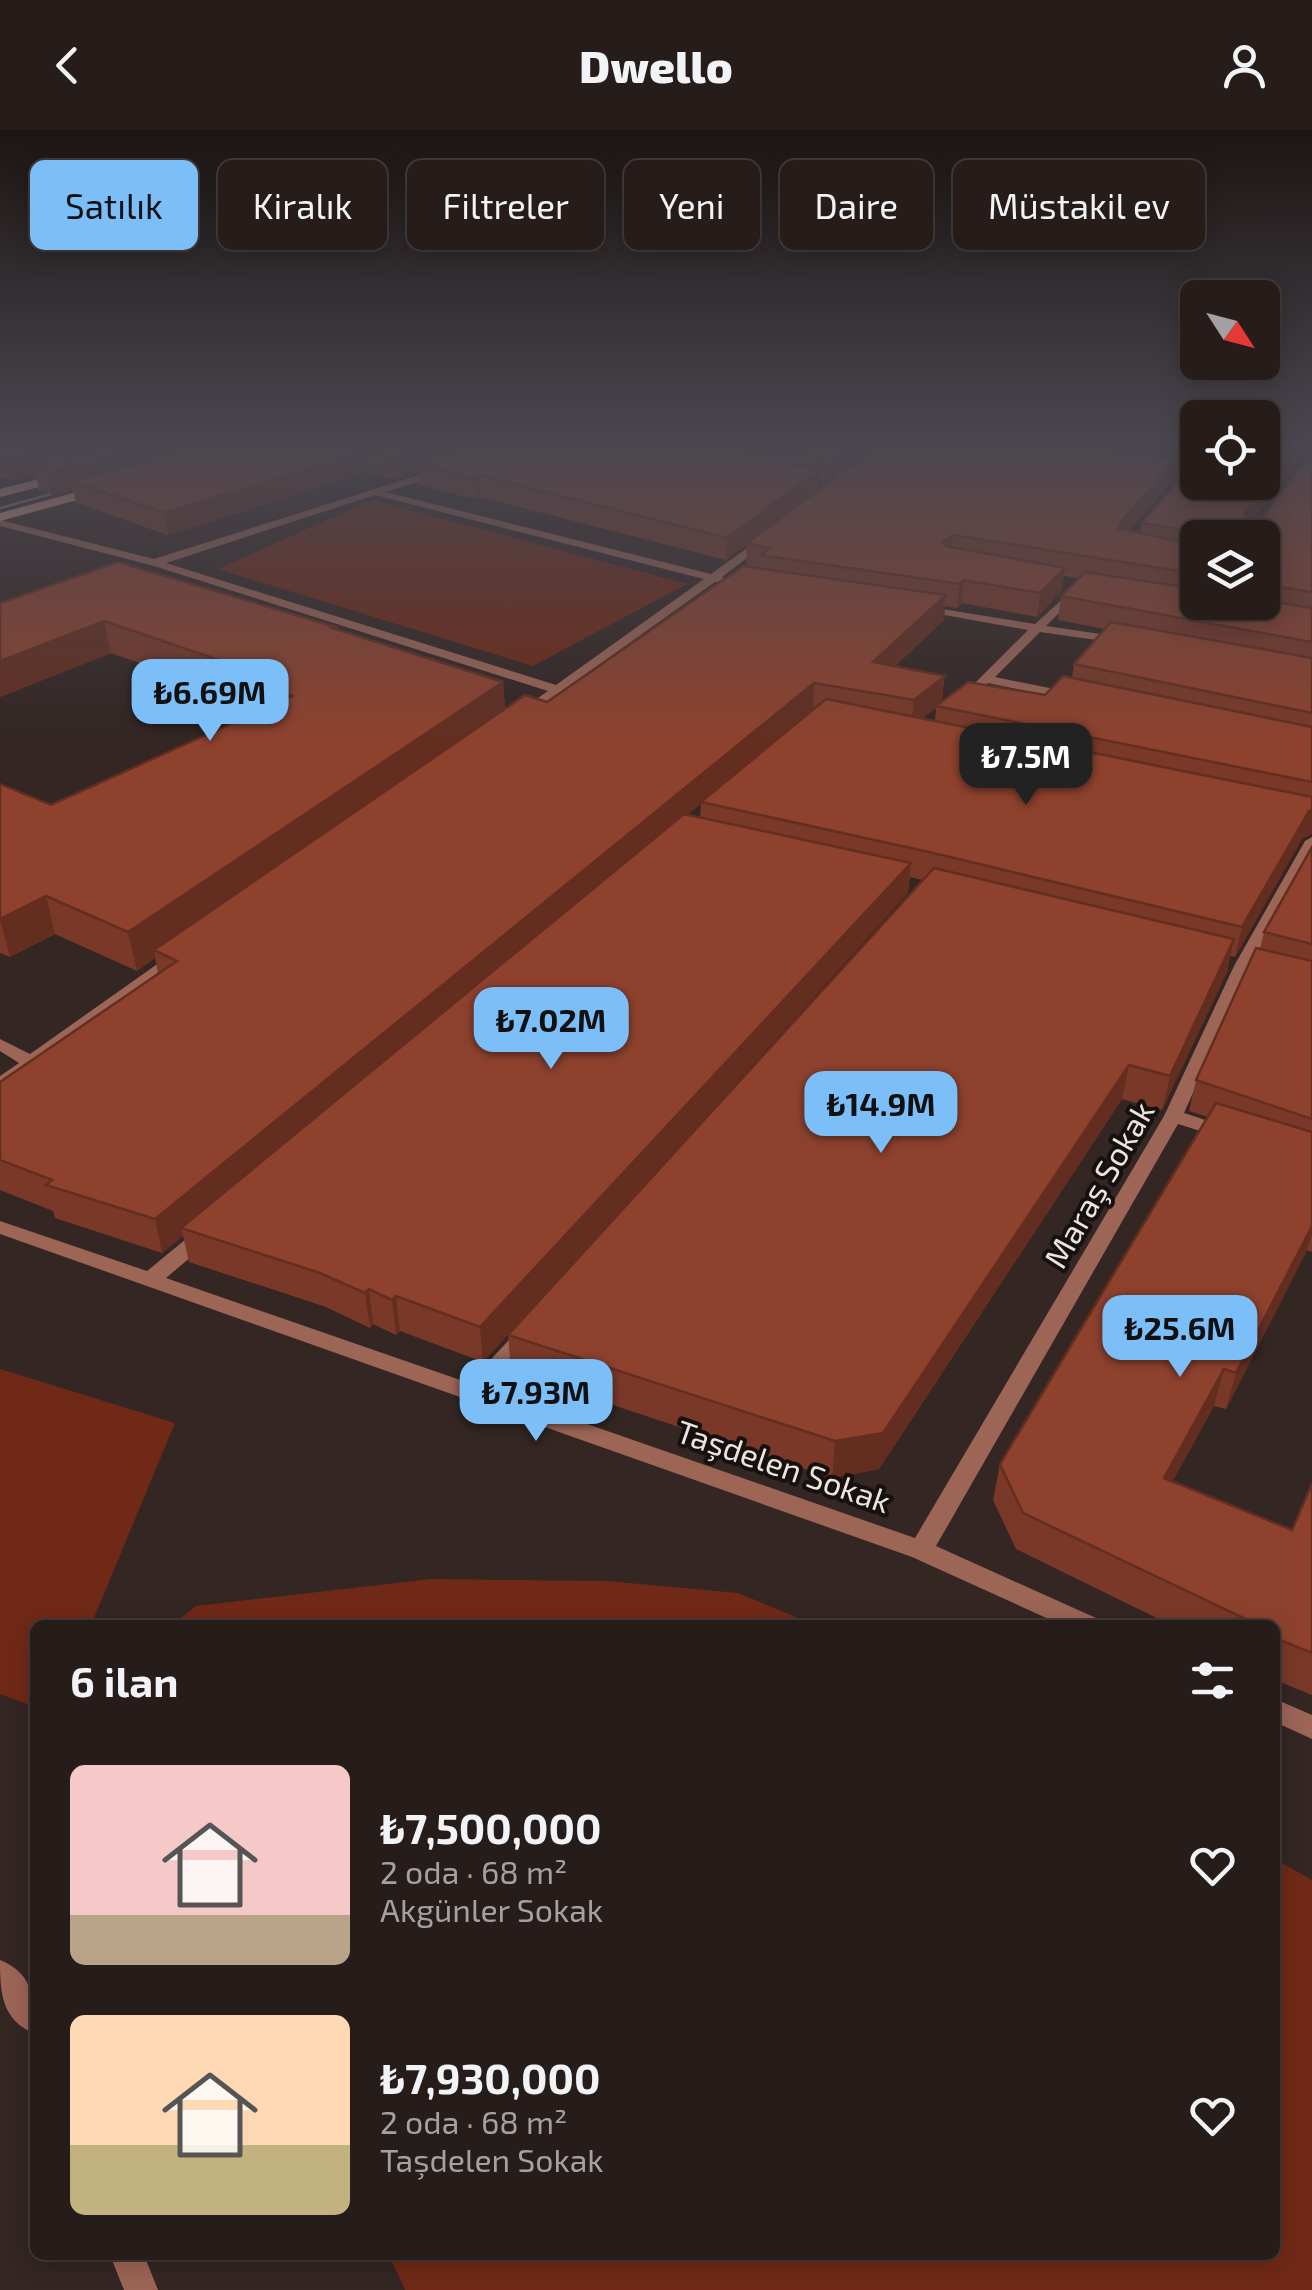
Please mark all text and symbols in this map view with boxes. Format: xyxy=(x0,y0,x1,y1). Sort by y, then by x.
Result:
icon: back xyxy=(40,38,95,93)
text: Dwello xyxy=(579,38,733,92)
icon: person xyxy=(1217,38,1272,93)
chip: Satılık xyxy=(30,160,198,250)
chip: Kiralık xyxy=(218,160,387,250)
chip: Filtreler xyxy=(407,160,604,250)
chip: Yeni xyxy=(624,160,760,250)
chip: Daire xyxy=(780,160,933,250)
chip: Müstakil ev xyxy=(953,160,1205,250)
north arrow xyxy=(1180,280,1280,380)
map controls xyxy=(1180,280,1280,620)
button: locate xyxy=(1180,400,1280,500)
button: layers xyxy=(1180,520,1280,620)
pin: ₺6.69M xyxy=(129,659,291,744)
text: ₺6.69M xyxy=(154,672,266,710)
pin: ₺7.5M xyxy=(956,723,1096,808)
text: ₺7.5M xyxy=(981,736,1071,774)
pin: ₺7.02M xyxy=(470,987,632,1072)
text: ₺7.02M xyxy=(496,1000,606,1038)
pin: ₺14.9M xyxy=(800,1071,962,1156)
text: ₺14.9M xyxy=(826,1084,936,1122)
street label: Maraş Sokak xyxy=(1035,1094,1163,1275)
pin: ₺25.6M xyxy=(1099,1295,1261,1380)
text: ₺25.6M xyxy=(1124,1308,1236,1346)
pin: ₺7.93M xyxy=(455,1359,617,1444)
text: ₺7.93M xyxy=(482,1372,590,1410)
street label: Taşdelen Sokak xyxy=(671,1411,896,1521)
icon: filters xyxy=(1185,1653,1240,1708)
text: 6 ilan xyxy=(70,1655,178,1705)
text: ₺7,500,000 xyxy=(380,1802,602,1852)
icon: home xyxy=(150,1805,270,1925)
icon: heart xyxy=(1185,1838,1240,1893)
text: 2 oda · 68 m² xyxy=(380,1852,567,1890)
text: Akgünler Sokak xyxy=(380,1890,603,1928)
text: ₺7,930,000 xyxy=(380,2052,600,2102)
icon: home xyxy=(150,2055,270,2175)
icon: heart xyxy=(1185,2088,1240,2143)
text: 2 oda · 68 m² xyxy=(380,2102,567,2140)
text: Taşdelen Sokak xyxy=(380,2140,604,2178)

